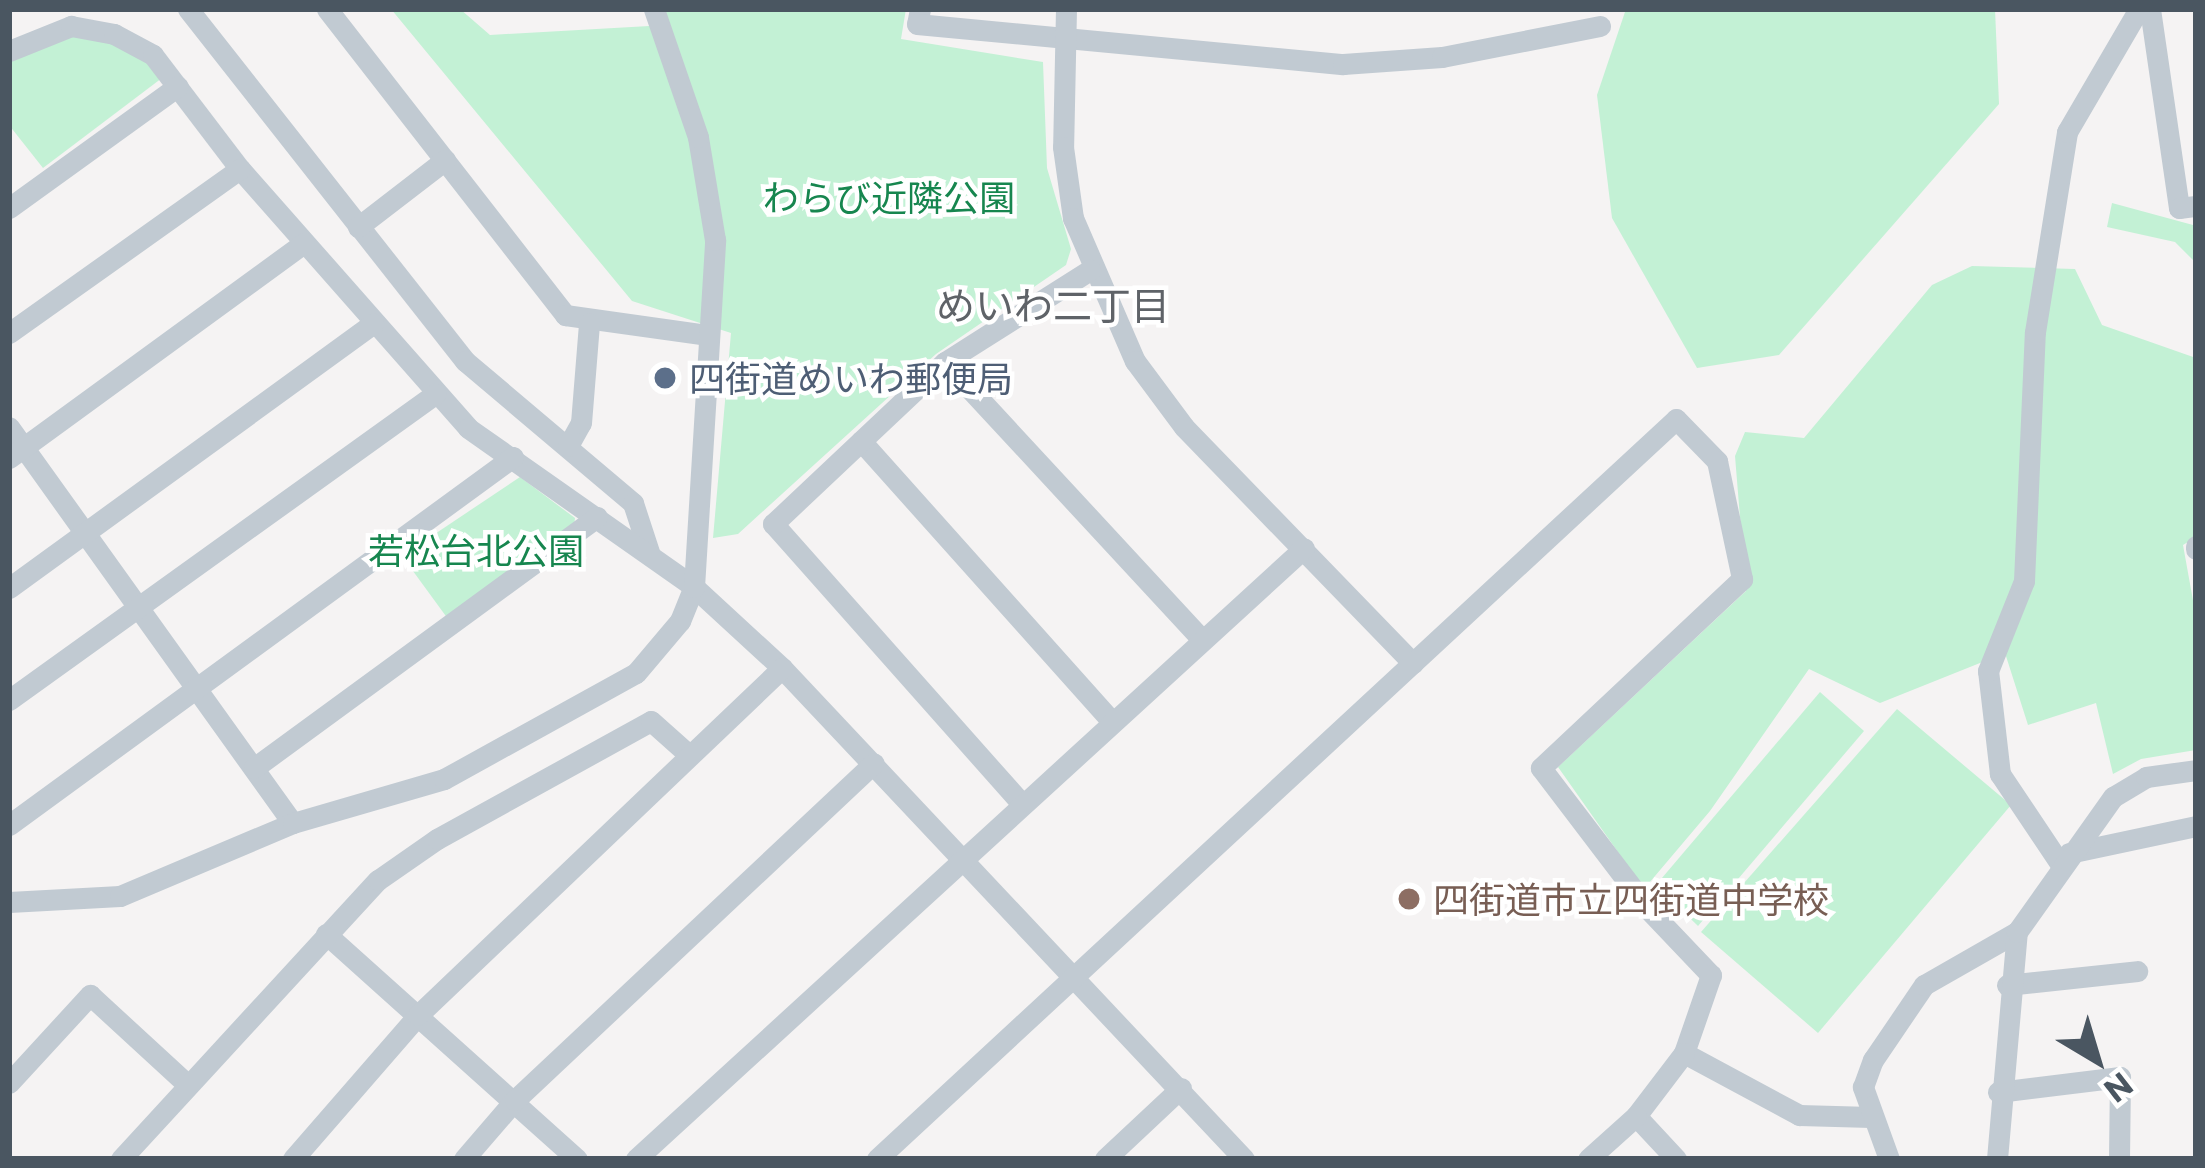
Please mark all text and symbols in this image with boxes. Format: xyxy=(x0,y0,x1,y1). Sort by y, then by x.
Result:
park label: わらび近隣公園 xyxy=(763,175,1015,219)
district label: めいわ二丁目 xyxy=(936,281,1170,327)
place label: 四街道めいわ郵便局 xyxy=(689,356,1013,400)
marker: 四街道めいわ郵便局 xyxy=(652,365,678,391)
park label: 若松台北公園 xyxy=(368,528,584,572)
place label: 四街道市立四街道中学校 xyxy=(1433,877,1829,921)
marker: 四街道市立四街道中学校 xyxy=(1396,886,1422,912)
north arrow xyxy=(2037,1000,2157,1120)
text: N xyxy=(2097,1065,2142,1113)

